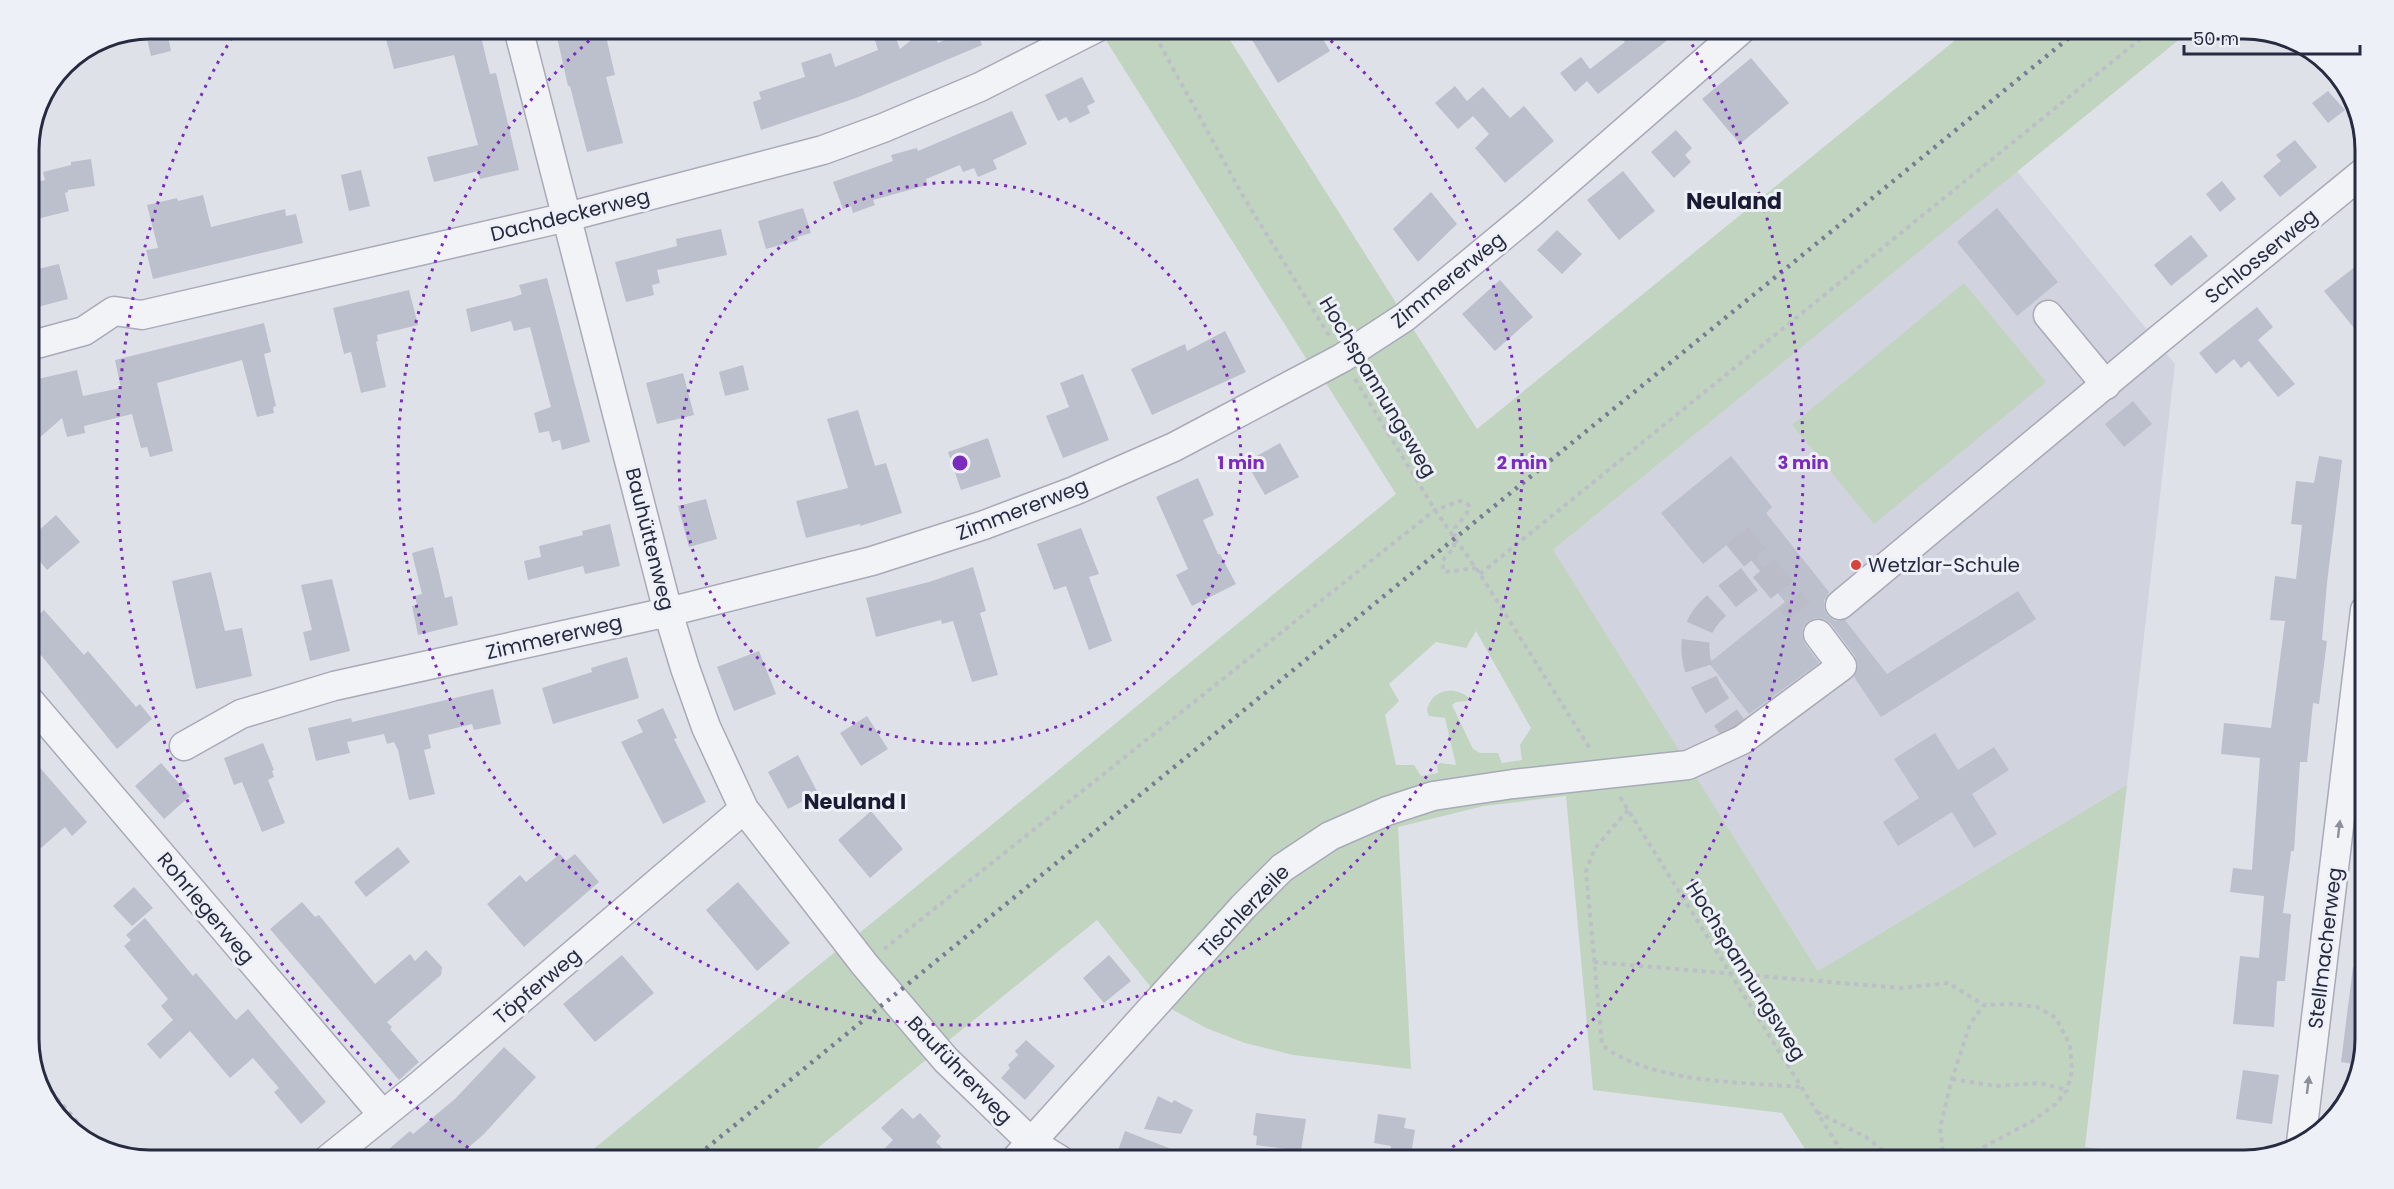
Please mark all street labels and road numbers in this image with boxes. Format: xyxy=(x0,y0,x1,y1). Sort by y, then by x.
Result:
street label: Dachdeckerweg xyxy=(487,182,653,248)
street label: Schlosserweg xyxy=(2199,202,2323,310)
street label: Zimmererweg xyxy=(1385,225,1511,335)
street label: Hochspannungsweg xyxy=(1313,291,1443,483)
street label: Bauhüttenweg xyxy=(619,465,681,613)
street label: Zimmererweg xyxy=(952,471,1092,547)
street label: Zimmererweg xyxy=(483,608,625,666)
street label: Rohrlegerweg xyxy=(151,846,261,970)
street label: Tischlerzeile xyxy=(1192,858,1296,964)
street label: Stellmacherweg xyxy=(2301,866,2349,1030)
street label: Hochspannungsweg xyxy=(1679,876,1813,1066)
street label: Töpferweg xyxy=(487,941,587,1031)
street label: Bauführerweg xyxy=(901,1010,1019,1130)

